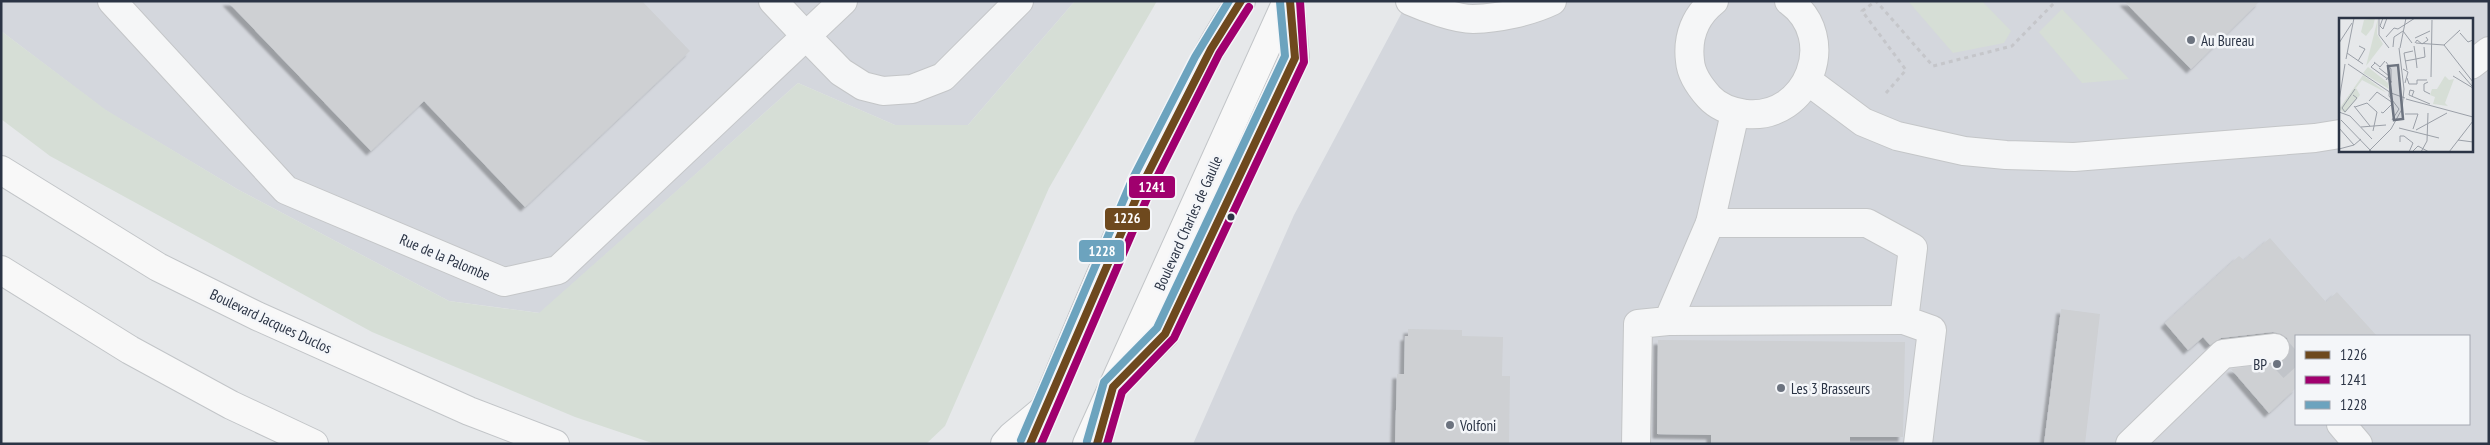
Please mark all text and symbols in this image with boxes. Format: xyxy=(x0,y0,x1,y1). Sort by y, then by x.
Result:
inset map xyxy=(2339,18,2472,151)
place label: Au Bureau xyxy=(2201,31,2254,50)
marker: Au Bureau xyxy=(2185,34,2197,46)
street label: Boulevard Charles de Gaulle xyxy=(1150,153,1226,293)
line badge: 1241 xyxy=(1128,175,1176,199)
text: 1241 xyxy=(1139,178,1165,196)
line badge: 1226 xyxy=(1104,207,1151,231)
text: 1226 xyxy=(1114,209,1141,227)
unlabelled marker xyxy=(1226,212,1236,222)
street label: Rue de la Palombe xyxy=(397,229,493,285)
line badge: 1228 xyxy=(1078,239,1125,263)
text: 1228 xyxy=(1089,242,1115,260)
street label: Boulevard Jacques Duclos xyxy=(207,284,335,358)
legend xyxy=(2295,335,2470,425)
text: 1226 xyxy=(2340,345,2367,364)
place label: BP xyxy=(2253,355,2267,374)
marker: BP xyxy=(2271,358,2283,370)
text: 1241 xyxy=(2340,370,2367,389)
place label: Les 3 Brasseurs xyxy=(1791,379,1870,398)
marker: Les 3 Brasseurs xyxy=(1775,382,1787,394)
text: 1228 xyxy=(2340,395,2367,414)
place label: Volfoni xyxy=(1459,416,1496,435)
marker: Volfoni xyxy=(1444,419,1456,431)

